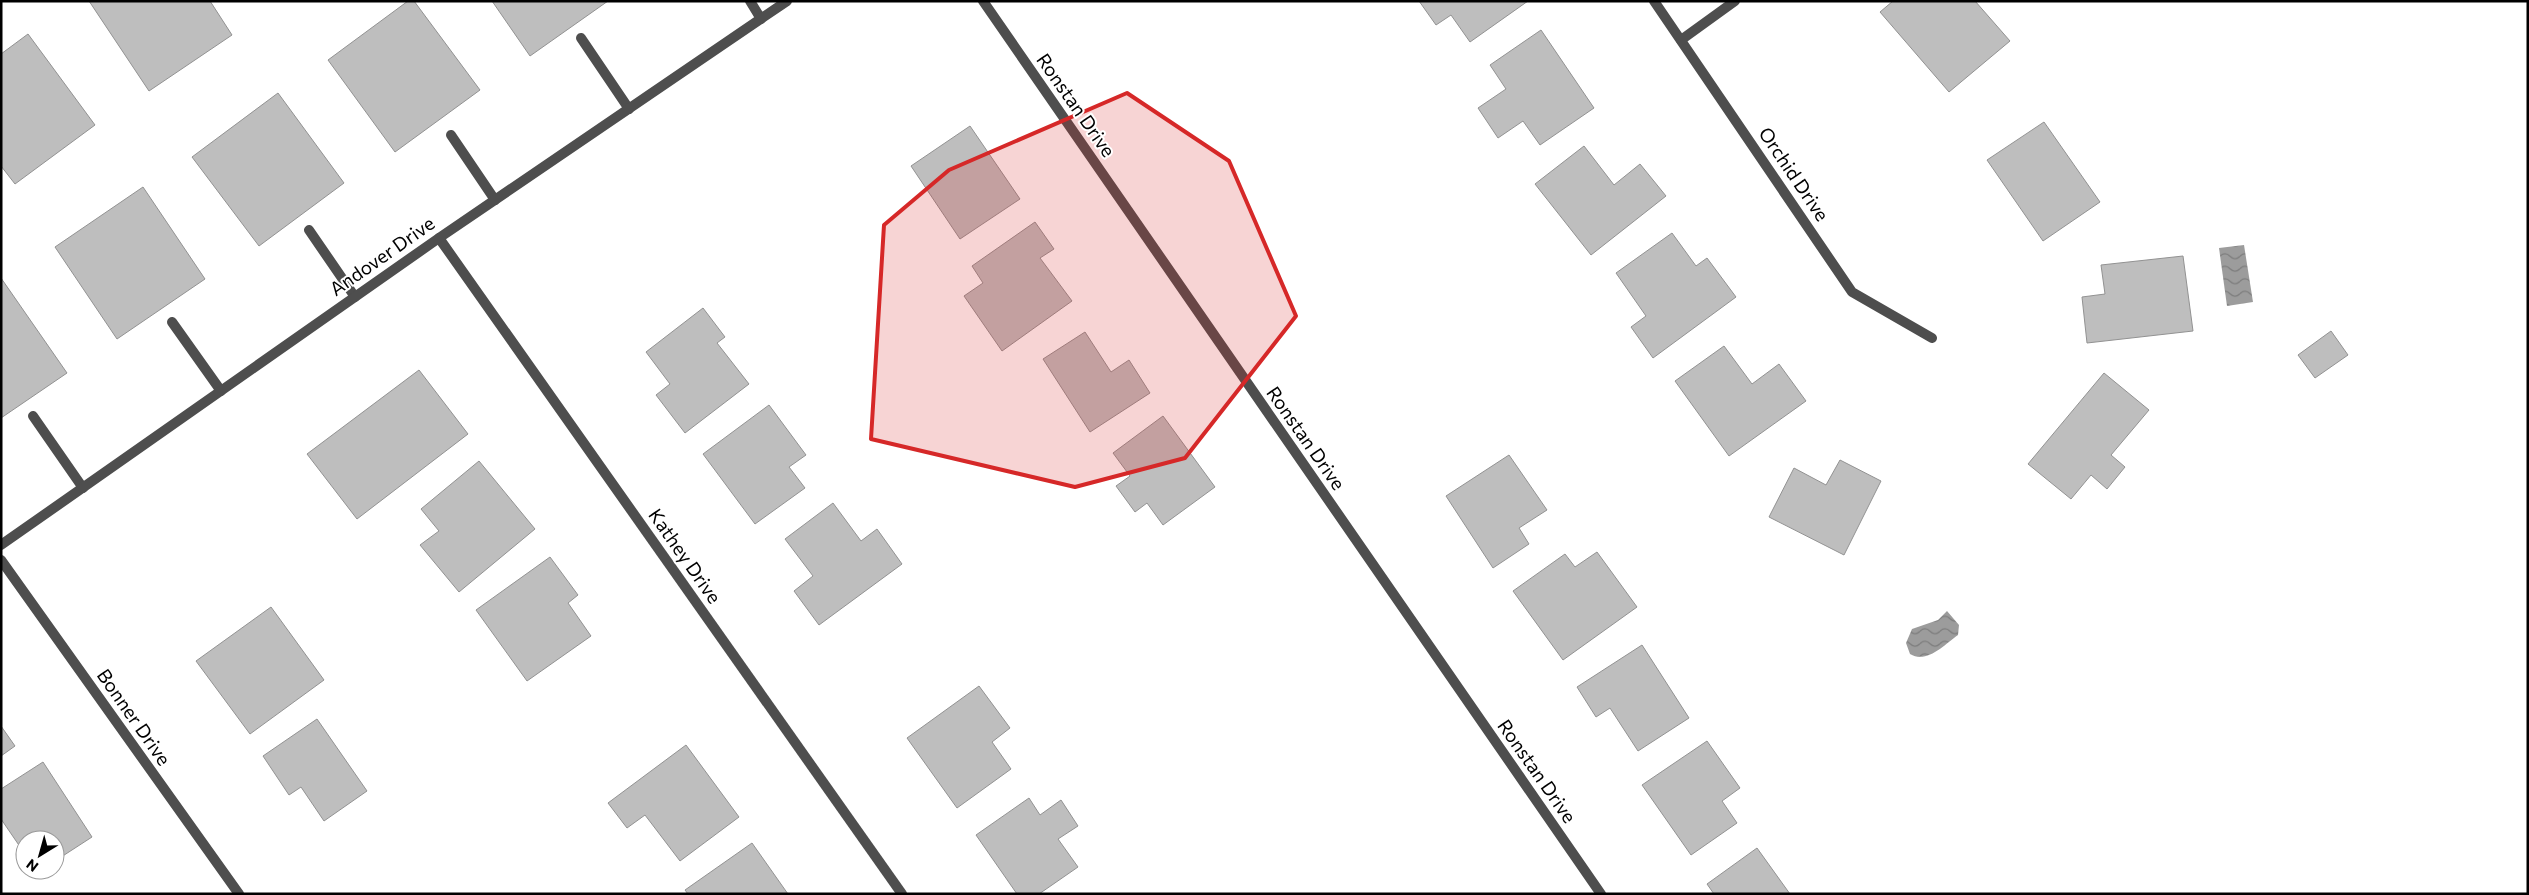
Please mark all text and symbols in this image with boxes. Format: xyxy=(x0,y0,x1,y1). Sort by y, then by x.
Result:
street label: Ronstan Drive xyxy=(1032,49,1121,161)
street label: Orchid Drive xyxy=(1755,122,1834,225)
street label: Andover Drive xyxy=(325,211,439,300)
street label: Ronstan Drive xyxy=(1262,382,1351,494)
street label: Kathey Drive xyxy=(644,504,727,608)
street label: Bonner Drive xyxy=(93,664,176,769)
street label: Ronstan Drive xyxy=(1493,715,1582,827)
north arrow xyxy=(15,830,65,880)
text: N xyxy=(23,856,41,876)

